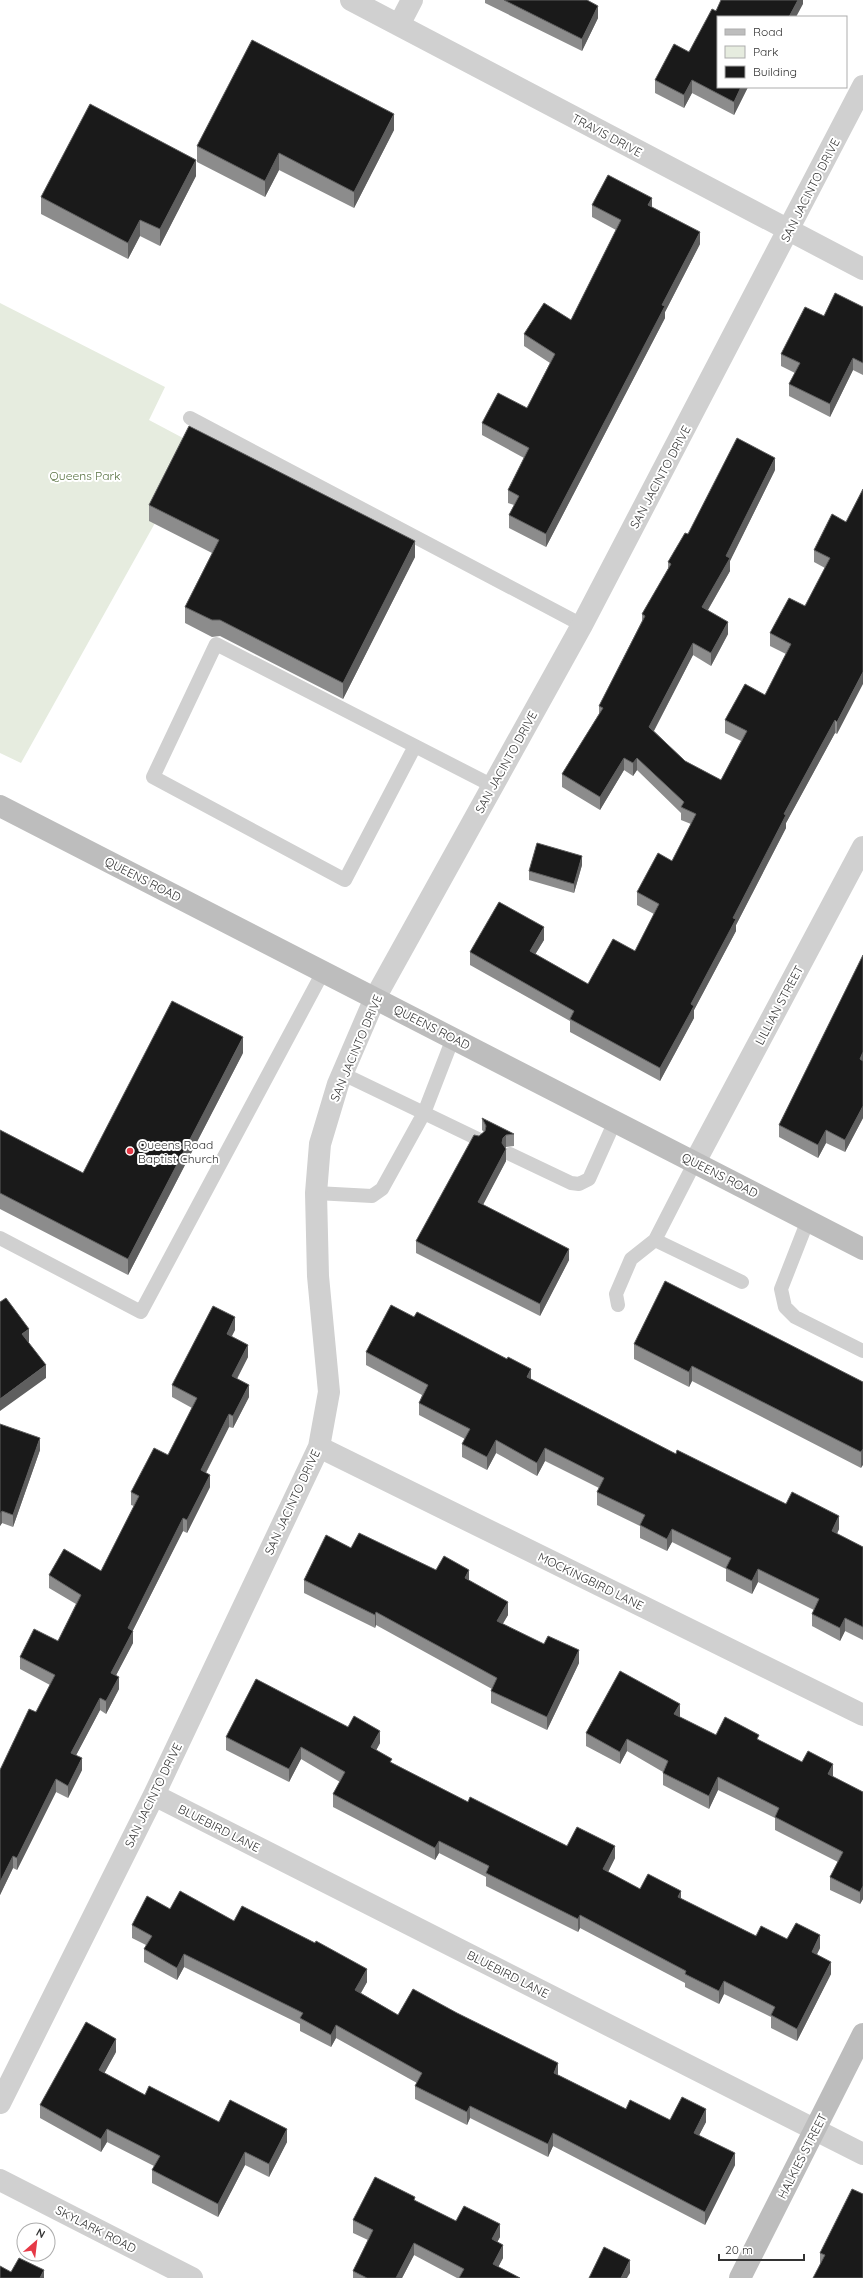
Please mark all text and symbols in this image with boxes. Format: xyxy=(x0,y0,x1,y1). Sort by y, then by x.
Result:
legend xyxy=(717,16,847,88)
text: Road xyxy=(753,24,783,39)
text: Park xyxy=(753,44,778,59)
text: Building xyxy=(753,64,797,79)
street label: TRAVIS DRIVE xyxy=(569,110,645,160)
street label: SAN JACINTO DRIVE xyxy=(777,135,843,244)
street label: SAN JACINTO DRIVE xyxy=(627,423,694,531)
park label: Queens Park xyxy=(50,468,120,483)
street label: SAN JACINTO DRIVE xyxy=(472,708,540,816)
street label: QUEENS ROAD xyxy=(102,853,184,905)
street label: LILLIAN STREET xyxy=(752,963,806,1047)
street label: SAN JACINTO DRIVE xyxy=(327,992,385,1104)
street label: QUEENS ROAD xyxy=(391,1001,473,1053)
place label: Queens Road Baptist Church xyxy=(138,1137,219,1166)
marker: Queens Road Baptist Church xyxy=(125,1146,135,1156)
street label: QUEENS ROAD xyxy=(679,1149,761,1201)
street label: SAN JACINTO DRIVE xyxy=(261,1447,323,1557)
street label: MOCKINGBIRD LANE xyxy=(536,1549,646,1613)
street label: SAN JACINTO DRIVE xyxy=(121,1740,185,1850)
street label: BLUEBIRD LANE xyxy=(176,1801,263,1855)
street label: BLUEBIRD LANE xyxy=(465,1947,552,2001)
street label: HALKIES STREET xyxy=(774,2111,830,2201)
street label: SKYLARK ROAD xyxy=(53,2202,139,2256)
north arrow xyxy=(16,2222,56,2262)
text: N xyxy=(34,2225,48,2241)
scale bar xyxy=(719,2236,804,2262)
text: 20 m xyxy=(725,2242,753,2257)

